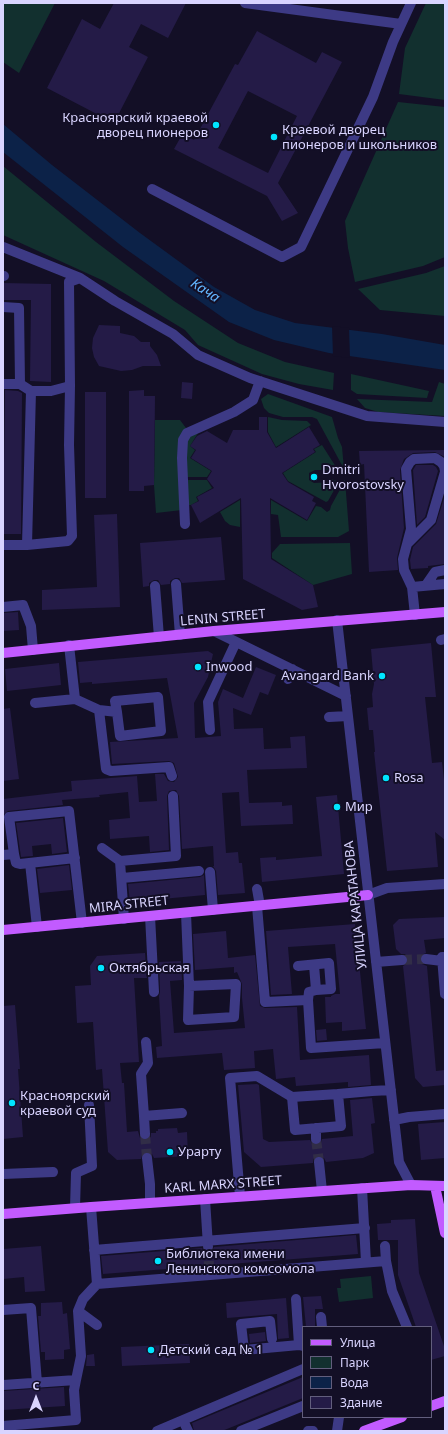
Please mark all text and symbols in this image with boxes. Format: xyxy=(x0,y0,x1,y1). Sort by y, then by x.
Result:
place label: Красноярский краевой дворец пионеров xyxy=(62,110,208,141)
marker: Красноярский краевой дворец пионеров xyxy=(211,120,221,130)
place label: Краевой дворец пионеров и школьников xyxy=(282,122,437,153)
marker: Краевой дворец пионеров и школьников xyxy=(269,132,279,142)
water label: Кача xyxy=(187,275,223,307)
place label: Dmitri Hvorostovsky xyxy=(322,462,404,493)
marker: Dmitri Hvorostovsky xyxy=(309,472,319,482)
street label: LENIN STREET xyxy=(180,606,266,630)
place label: Inwood xyxy=(206,659,252,675)
marker: Inwood xyxy=(193,662,203,672)
place label: Avangard Bank xyxy=(281,668,374,684)
marker: Avangard Bank xyxy=(377,671,387,681)
place label: Rosa xyxy=(394,770,423,786)
marker: Rosa xyxy=(381,773,391,783)
place label: Мир xyxy=(345,799,373,815)
marker: Мир xyxy=(332,802,342,812)
street label: УЛИЦА КАРАТАНОВА xyxy=(342,840,370,970)
street label: MIRA STREET xyxy=(88,893,170,917)
place label: Октябрьская xyxy=(109,960,190,976)
marker: Октябрьская xyxy=(96,963,106,973)
place label: Красноярский краевой суд xyxy=(20,1088,110,1119)
marker: Красноярский краевой суд xyxy=(7,1098,17,1108)
place label: Урарту xyxy=(178,1144,221,1160)
marker: Урарту xyxy=(165,1147,175,1157)
street label: KARL MARX STREET xyxy=(164,1173,282,1197)
place label: Библиотека имени Ленинского комсомола xyxy=(166,1246,315,1277)
marker: Библиотека имени Ленинского комсомола xyxy=(153,1256,163,1266)
legend xyxy=(302,1326,432,1418)
text: Улица xyxy=(340,1334,375,1351)
place label: Детский сад № 1 xyxy=(159,1342,263,1358)
marker: Детский сад № 1 xyxy=(146,1345,156,1355)
text: Парк xyxy=(340,1354,369,1371)
text: Вода xyxy=(340,1374,369,1391)
north arrow xyxy=(16,1378,56,1418)
text: С xyxy=(32,1378,40,1393)
text: Здание xyxy=(340,1394,382,1411)

